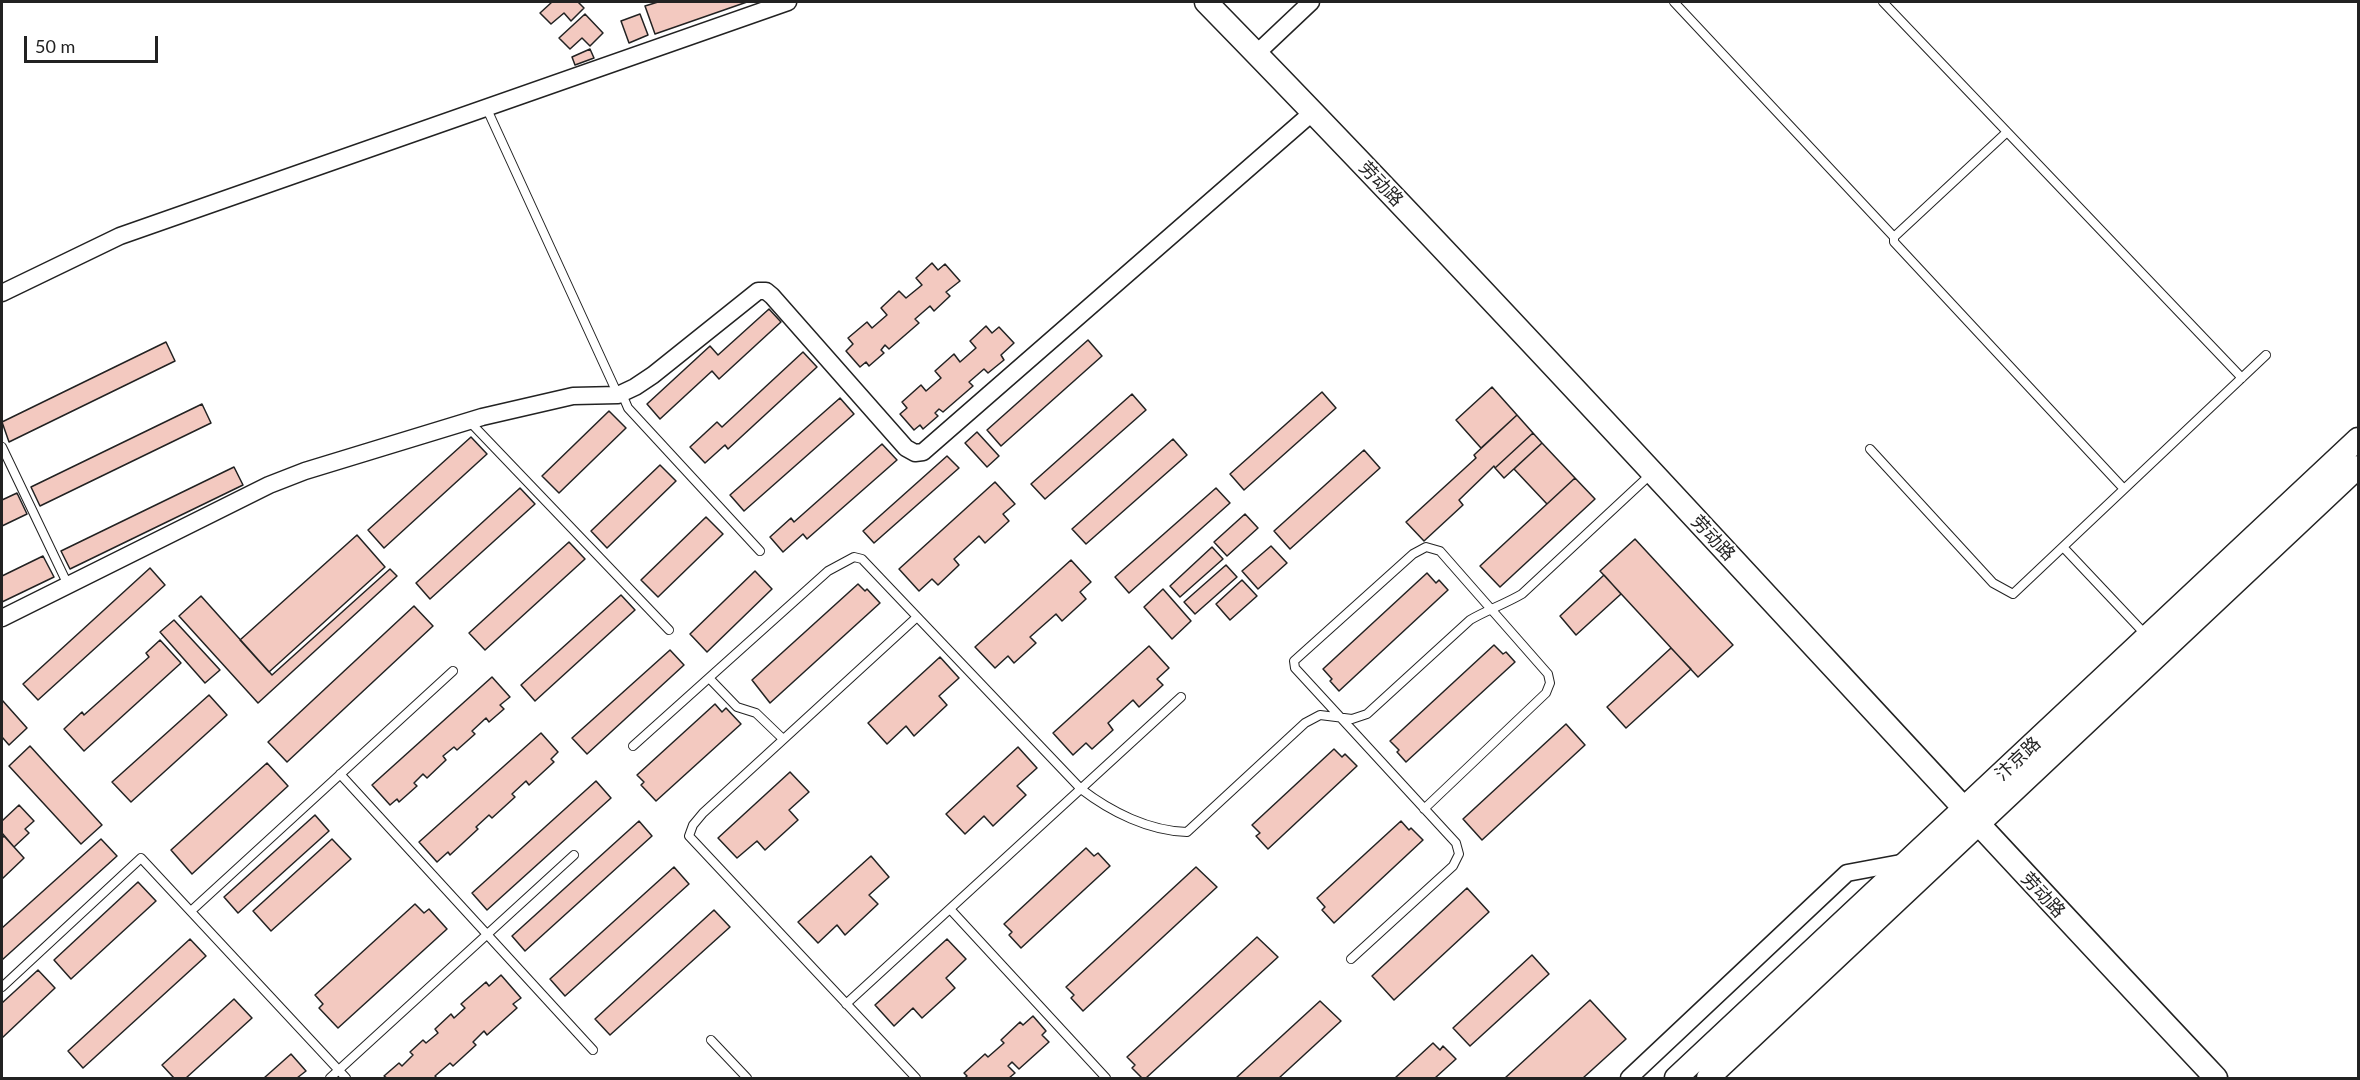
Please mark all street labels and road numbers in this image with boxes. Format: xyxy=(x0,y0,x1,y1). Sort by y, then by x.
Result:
street label: 劳动路 xyxy=(1354,157,1408,211)
street label: 劳动路 xyxy=(1687,511,1739,565)
street label: 汴京路 xyxy=(1991,733,2045,785)
street label: 劳动路 xyxy=(2017,868,2069,922)

